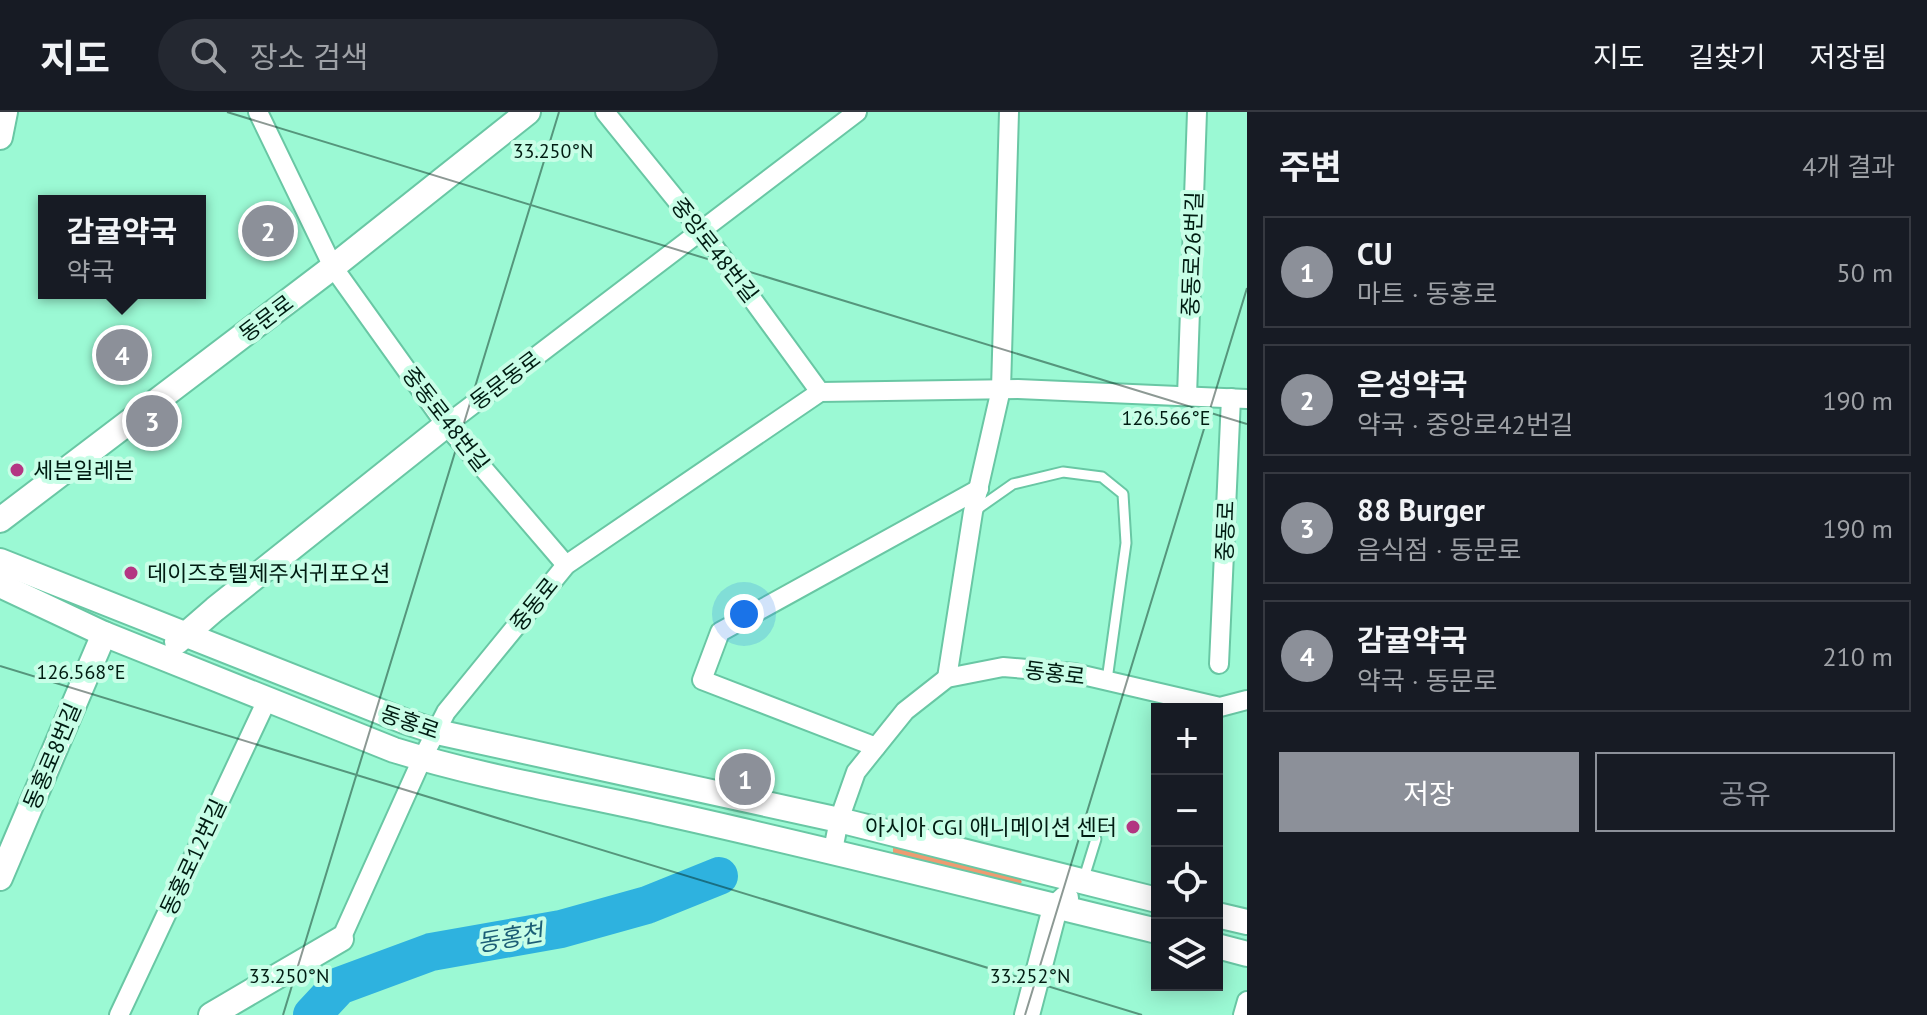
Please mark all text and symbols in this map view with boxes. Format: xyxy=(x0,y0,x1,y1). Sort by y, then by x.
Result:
search box xyxy=(158,19,718,91)
text: 지도 xyxy=(40,33,110,82)
icon: search xyxy=(186,33,230,77)
text: 장소 검색 xyxy=(250,37,368,76)
text: 지도 xyxy=(1593,38,1644,75)
text: 길찾기 xyxy=(1688,38,1766,75)
text: 저장됨 xyxy=(1810,38,1887,75)
text: 33.250°N xyxy=(513,138,593,164)
text: 주변 xyxy=(1279,144,1342,188)
text: 4개 결과 xyxy=(1802,150,1895,183)
street label: 중동로26번길 xyxy=(1176,191,1208,317)
street label: 중앙로48번길 xyxy=(665,192,765,308)
popup xyxy=(38,195,206,299)
pin: 2 xyxy=(242,201,294,261)
text: 감귤약국 xyxy=(67,211,177,250)
text: CU xyxy=(1357,234,1393,273)
text: 약국 xyxy=(67,255,115,288)
text: 1 xyxy=(1300,256,1314,289)
text: 50 m xyxy=(1837,256,1893,289)
text: 마트 · 동홍로 xyxy=(1357,277,1497,310)
street label: 동문로 xyxy=(233,289,299,347)
pin: 4 xyxy=(96,325,148,385)
street label: 동문동로 xyxy=(464,344,546,416)
street label: 중동로48번길 xyxy=(396,361,496,477)
text: 은성약국 xyxy=(1357,364,1467,403)
text: 2 xyxy=(1300,384,1314,417)
text: 190 m xyxy=(1822,384,1893,417)
pin: 3 xyxy=(126,391,178,451)
text: 126.566°E xyxy=(1122,405,1210,431)
text: 약국 · 중앙로42번길 xyxy=(1357,408,1574,441)
place label: 세븐일레븐 xyxy=(33,456,134,484)
marker: 세븐일레븐 xyxy=(8,461,26,479)
text: 88 Burger xyxy=(1357,490,1485,529)
street label: 중동로 xyxy=(1210,500,1240,562)
text: 3 xyxy=(1300,512,1314,545)
text: 190 m xyxy=(1822,512,1893,545)
text: 음식점 · 동문로 xyxy=(1357,533,1521,566)
place label: 데이즈호텔제주서귀포오션 xyxy=(147,559,390,587)
marker: 데이즈호텔제주서귀포오션 xyxy=(122,564,140,582)
street label: 중동로 xyxy=(504,572,564,636)
your location xyxy=(724,594,764,634)
text: 감귤약국 xyxy=(1357,620,1467,659)
text: 4 xyxy=(1300,640,1314,673)
text: 210 m xyxy=(1822,640,1893,673)
street label: 동홍로 xyxy=(1023,655,1087,691)
text: 126.568°E xyxy=(37,659,125,685)
text: 약국 · 동문로 xyxy=(1357,664,1497,697)
street label: 동홍로8번길 xyxy=(17,698,87,814)
street label: 동홍로 xyxy=(377,699,443,745)
map controls xyxy=(1151,703,1223,991)
button: + xyxy=(1151,703,1223,775)
pin: 1 xyxy=(719,749,771,809)
button: 저장 xyxy=(1279,752,1579,832)
button: 공유 xyxy=(1595,752,1895,832)
button: − xyxy=(1151,775,1223,847)
street label: 동홍로12번길 xyxy=(154,794,232,920)
place label: 아시아 CGI 애니메이션 센터 xyxy=(865,813,1117,841)
marker: 아시아 CGI 애니메이션 센터 xyxy=(1124,818,1142,836)
button: locate xyxy=(1151,847,1223,919)
water label: 동홍천 xyxy=(475,916,548,959)
button: layers xyxy=(1151,919,1223,991)
text: 33.250°N xyxy=(249,963,329,989)
text: 33.252°N xyxy=(990,963,1070,989)

